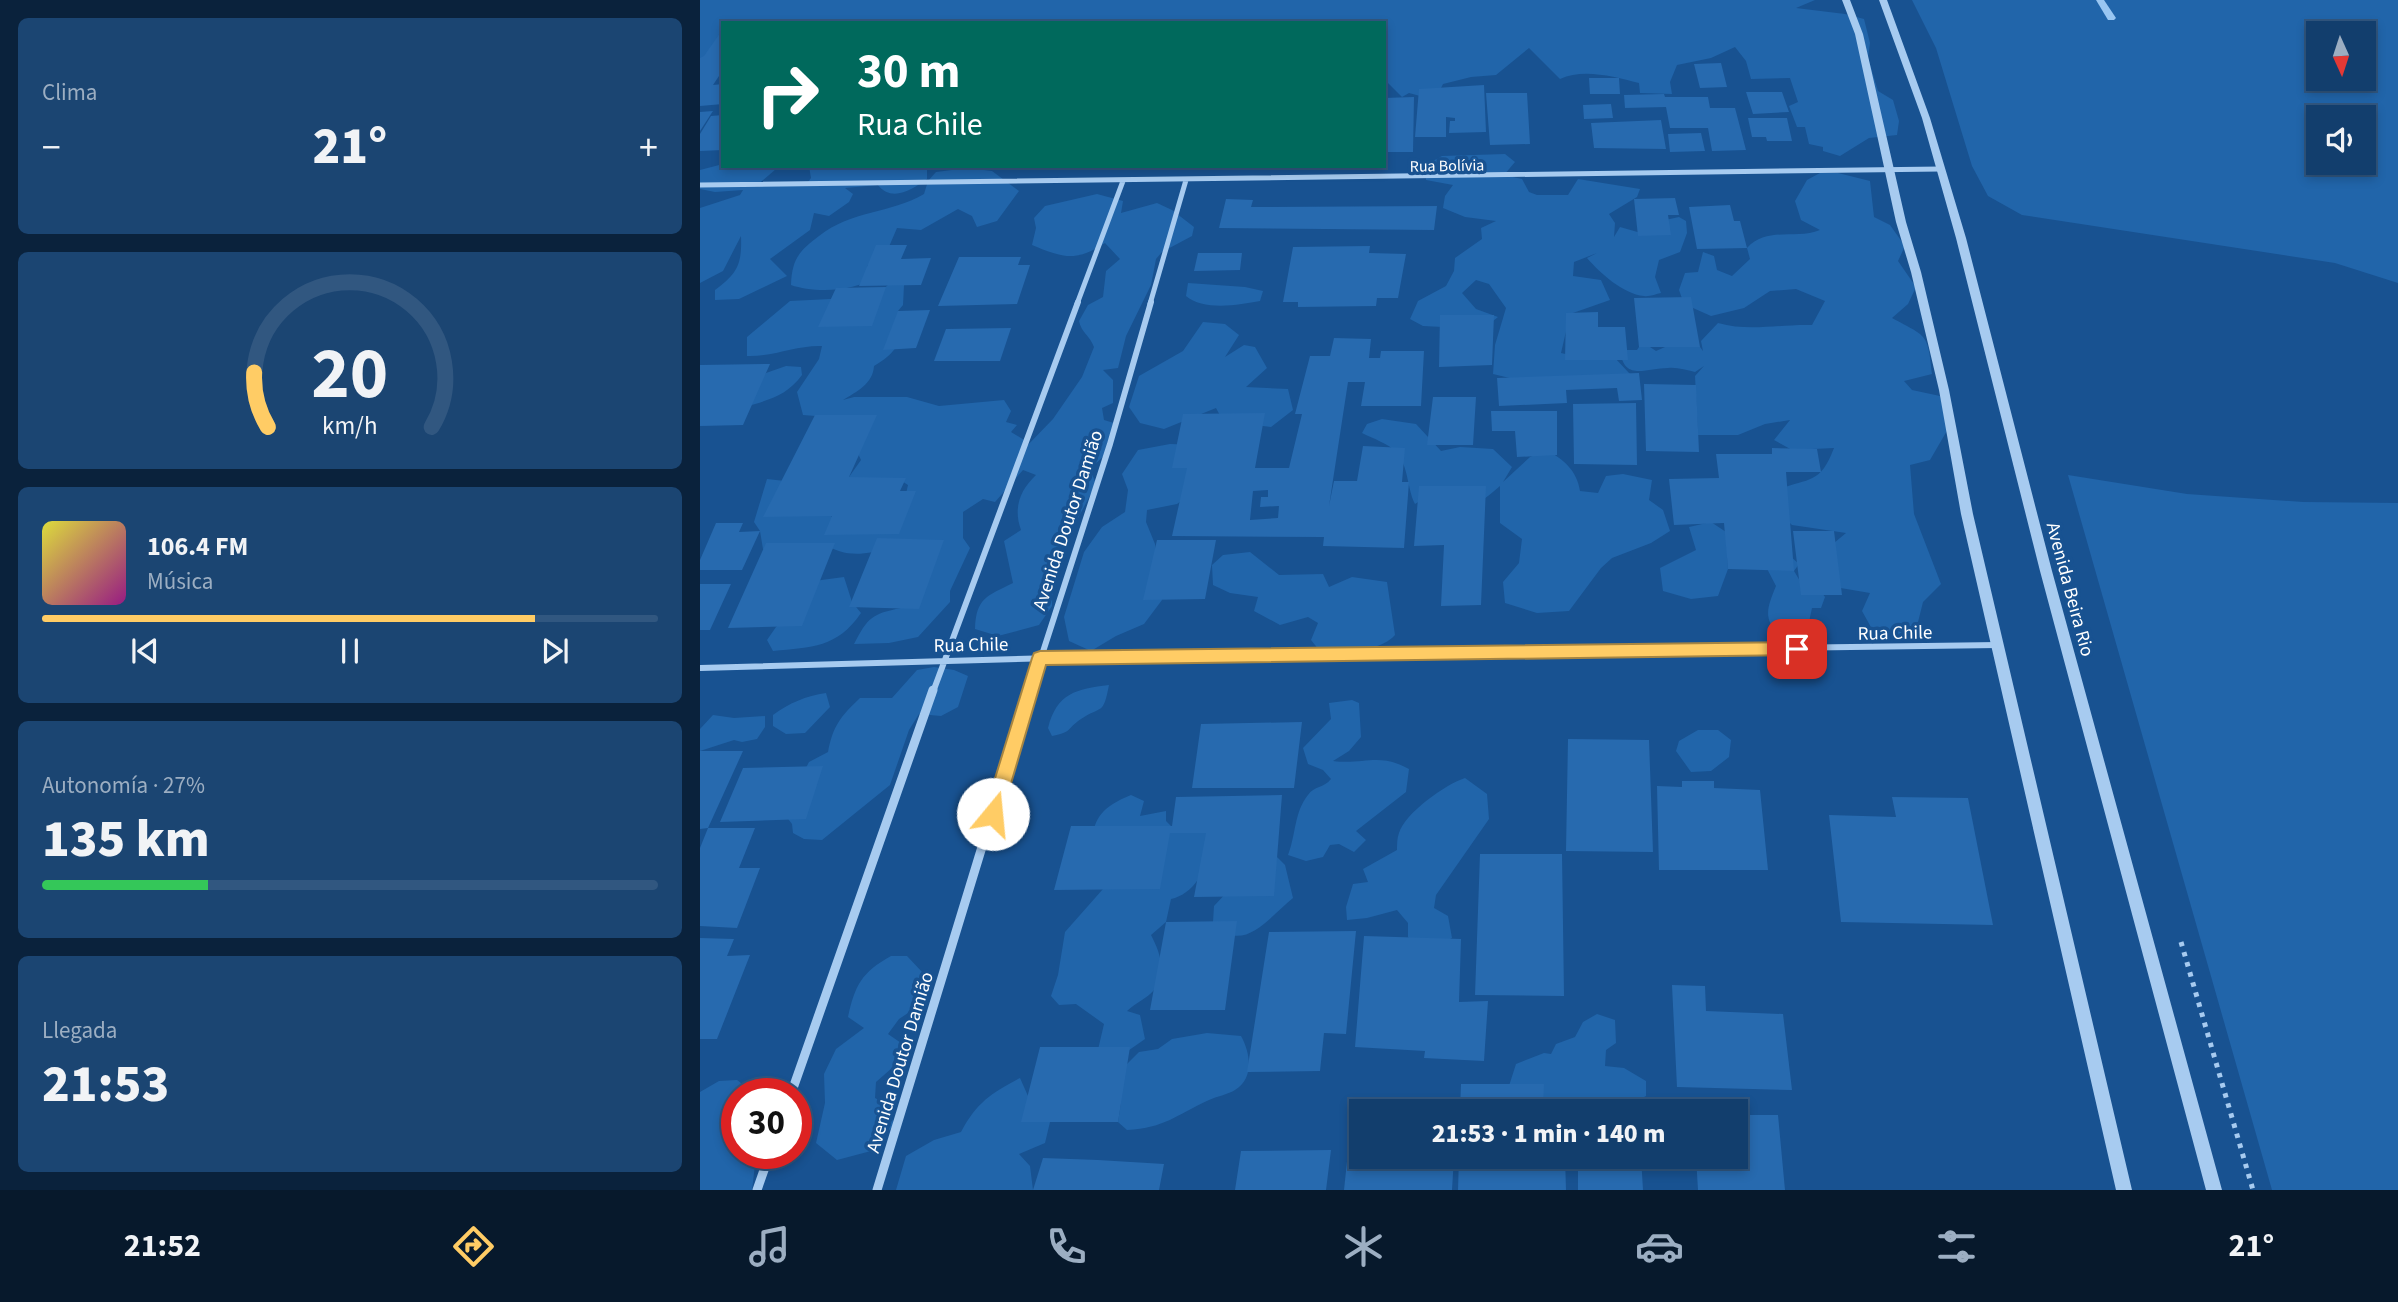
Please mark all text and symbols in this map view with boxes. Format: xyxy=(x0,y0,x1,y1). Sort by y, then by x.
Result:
north arrow xyxy=(2306,21,2376,91)
map controls xyxy=(2306,21,2376,175)
text: 30 m xyxy=(857,37,961,107)
icon: right xyxy=(742,49,833,140)
text: Clima xyxy=(42,76,97,109)
text: Rua Chile xyxy=(857,102,983,148)
button: sound xyxy=(2306,105,2376,175)
text: 21° xyxy=(313,110,387,184)
text: − xyxy=(42,121,61,175)
text: + xyxy=(639,121,658,175)
street label: Rua Bolívia xyxy=(1410,154,1485,178)
text: 20 xyxy=(312,322,388,426)
text: km/h xyxy=(322,407,378,443)
street label: Avenida Doutor Damião xyxy=(1027,427,1110,614)
street label: Avenida Beira Rio xyxy=(2039,519,2100,660)
text: 106.4 FM xyxy=(147,528,248,565)
text: Música xyxy=(147,565,213,598)
pin xyxy=(1767,619,1827,679)
street label: Rua Chile xyxy=(1857,619,1933,648)
icon: arrive xyxy=(1778,630,1816,668)
street label: Rua Chile xyxy=(933,631,1009,660)
icon: previous xyxy=(126,632,164,670)
icon: pause xyxy=(331,632,369,670)
icon: next xyxy=(536,632,574,670)
text: Autonomía · 27% xyxy=(42,769,205,802)
position arrow xyxy=(956,777,1030,851)
text: 135 km xyxy=(42,803,210,877)
street label: Avenida Doutor Damião xyxy=(860,969,941,1156)
text: Llegada xyxy=(42,1014,117,1047)
text: 21:53 xyxy=(42,1048,169,1122)
speed limit sign: 30 xyxy=(721,1078,812,1169)
text: 21:53 · 1 min · 140 m xyxy=(1432,1115,1665,1152)
icon: directions xyxy=(449,1222,498,1271)
icon: music xyxy=(745,1222,794,1271)
icon: phone xyxy=(1042,1222,1091,1271)
icon: climate xyxy=(1339,1222,1388,1271)
icon: car xyxy=(1635,1222,1684,1271)
icon: filters xyxy=(1932,1222,1981,1271)
text: 21:52 xyxy=(124,1223,201,1269)
text: 21° xyxy=(2229,1223,2274,1269)

